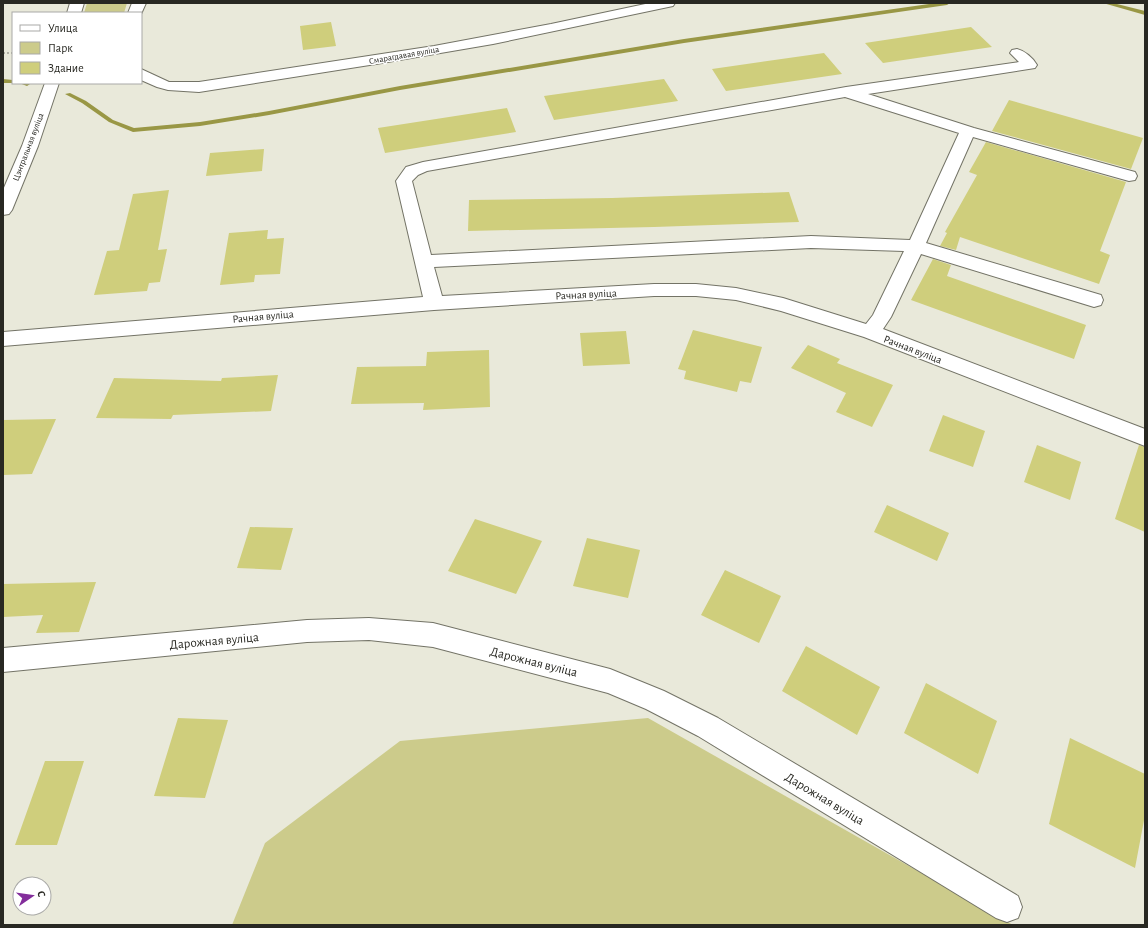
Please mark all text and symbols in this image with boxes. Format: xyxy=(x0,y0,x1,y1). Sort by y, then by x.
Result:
legend xyxy=(12,12,142,84)
text: Улица xyxy=(48,22,78,34)
text: Парк xyxy=(48,42,73,54)
street label: Смарагдавая вуліца xyxy=(368,45,440,66)
text: Здание xyxy=(48,62,84,74)
street label: Цэнтральная вуліца xyxy=(11,112,46,182)
street label: Рачная вуліца xyxy=(555,287,617,302)
street label: Рачная вуліца xyxy=(232,308,294,325)
street label: Рачная вуліца xyxy=(882,333,943,366)
street label: Дарожная вуліца xyxy=(169,631,259,652)
street label: Дарожная вуліца xyxy=(489,645,579,680)
street label: Дарожная вуліца xyxy=(782,771,866,828)
north arrow xyxy=(12,876,52,916)
text: С xyxy=(35,890,47,898)

